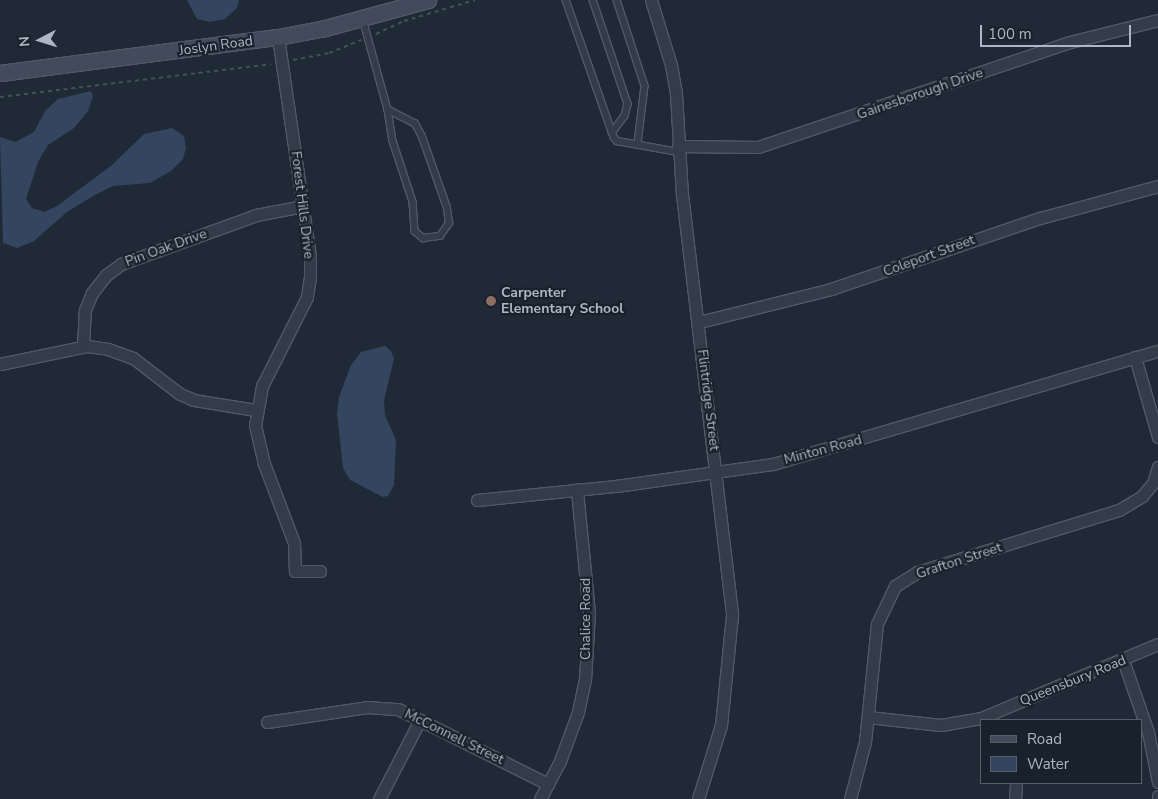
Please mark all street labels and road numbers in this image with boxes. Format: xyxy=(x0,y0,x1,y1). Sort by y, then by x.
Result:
street label: Joslyn Road xyxy=(178,33,254,59)
street label: Gainesborough Drive xyxy=(855,65,985,123)
street label: Forest Hills Drive xyxy=(287,150,317,260)
street label: Pin Oak Drive xyxy=(123,225,209,271)
street label: Coleport Street xyxy=(881,232,977,280)
street label: Flintridge Street xyxy=(693,348,723,452)
street label: Minton Road xyxy=(782,432,864,468)
street label: Grafton Street xyxy=(914,539,1004,583)
street label: Chalice Road xyxy=(578,578,594,660)
street label: Queensbury Road xyxy=(1017,652,1129,710)
street label: McConnell Street xyxy=(402,706,506,768)

